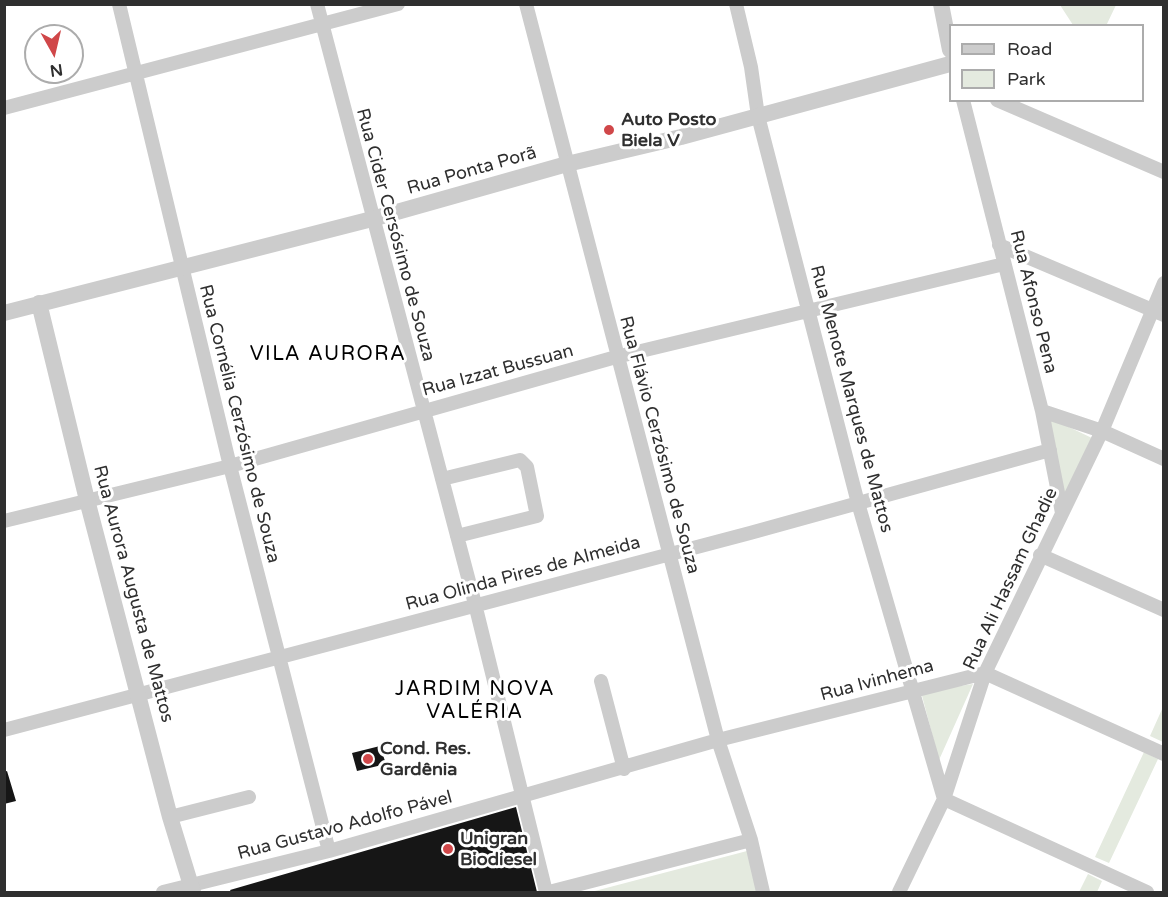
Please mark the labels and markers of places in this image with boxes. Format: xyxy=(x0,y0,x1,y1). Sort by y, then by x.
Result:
place label: Auto Posto Biela V xyxy=(621,109,717,152)
marker: Auto Posto Biela V xyxy=(602,123,616,137)
place label: Cond. Res. Gardênia xyxy=(380,738,471,780)
marker: Cond. Res. Gardênia xyxy=(361,752,375,766)
place label: Unigran Biodiesel xyxy=(460,828,537,870)
marker: Unigran Biodiesel xyxy=(441,842,455,856)

